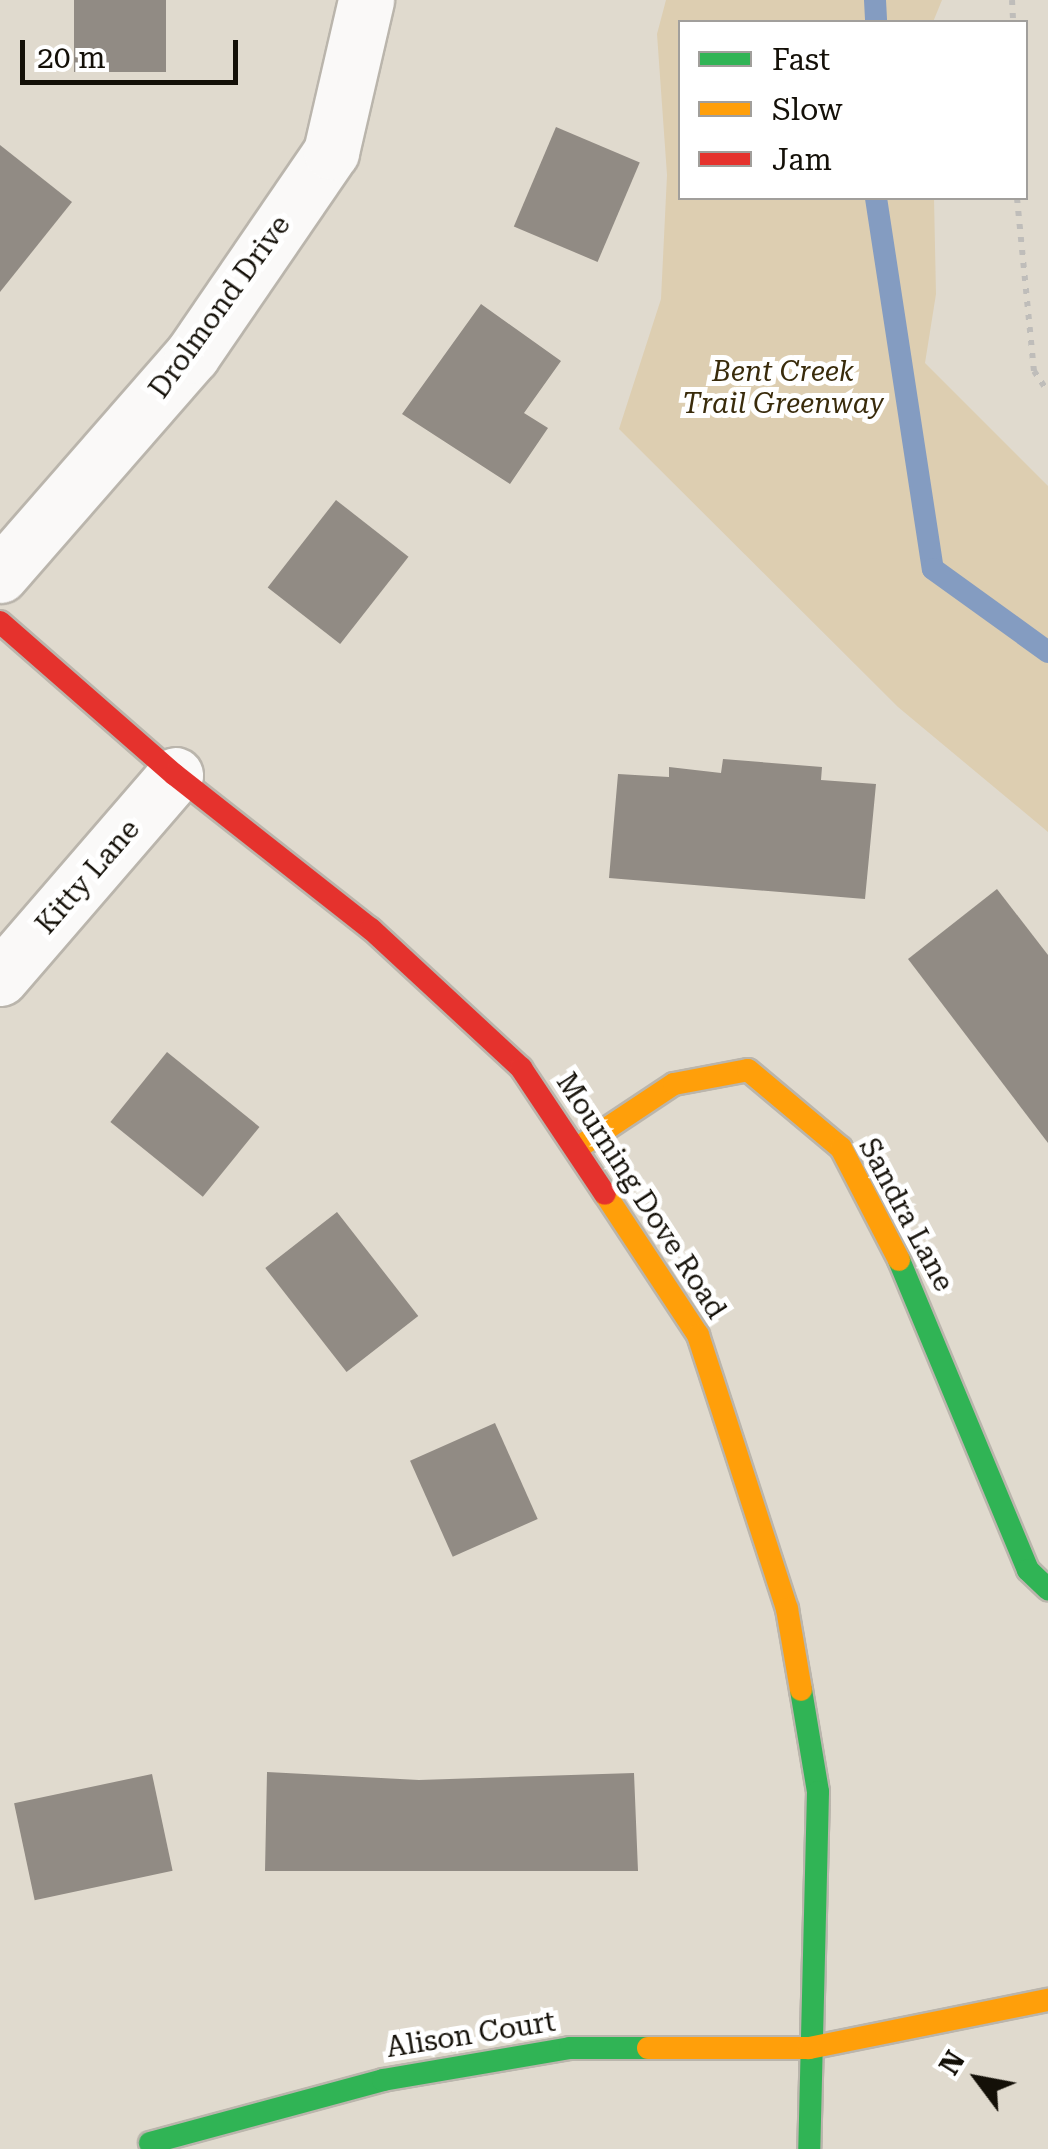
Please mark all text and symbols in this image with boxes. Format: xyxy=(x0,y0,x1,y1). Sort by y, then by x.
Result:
scale bar xyxy=(25,20,242,82)
legend xyxy=(678,20,1028,200)
text: 20 m xyxy=(37,40,106,75)
text: Fast xyxy=(772,42,830,77)
text: Slow xyxy=(772,92,843,127)
text: Jam xyxy=(772,142,832,177)
street label: Drolmond Drive xyxy=(142,209,298,405)
park label: Bent Creek Trail Greenway xyxy=(682,355,884,421)
street label: Kitty Lane xyxy=(29,813,147,941)
street label: Mourning Dove Road xyxy=(549,1067,733,1325)
street label: Sandra Lane xyxy=(852,1133,960,1297)
street label: Alison Court xyxy=(384,2005,558,2065)
north arrow xyxy=(928,2029,1028,2129)
text: N xyxy=(932,2045,972,2081)

